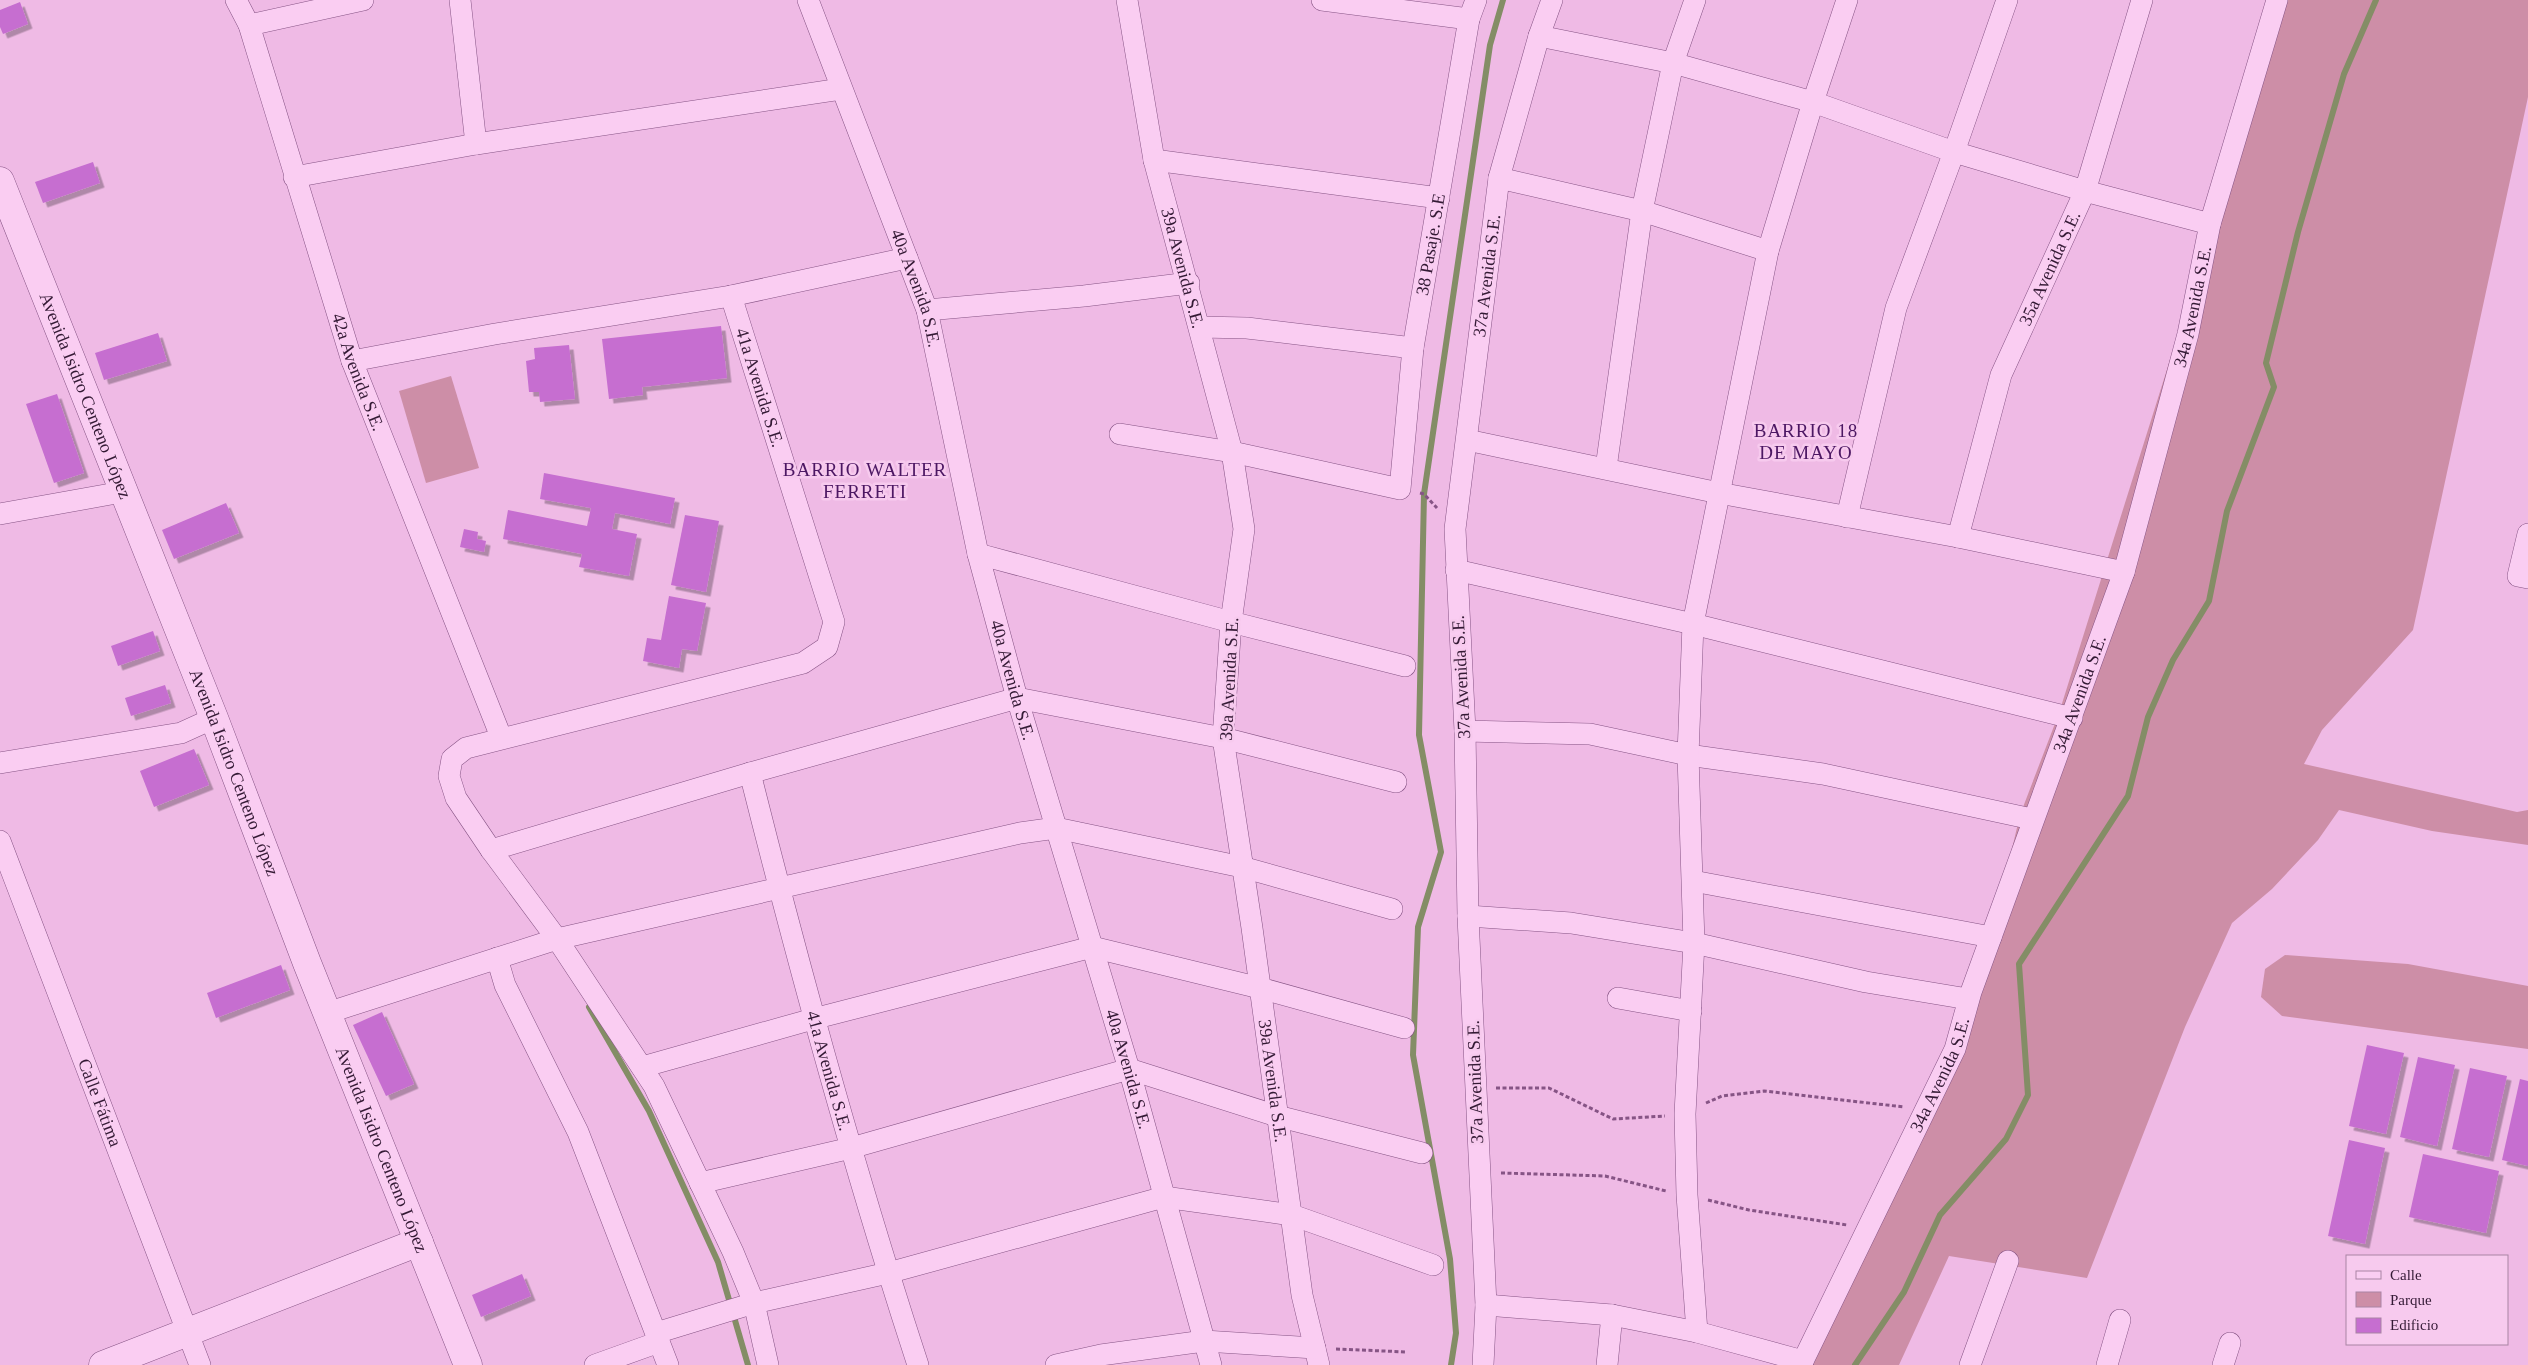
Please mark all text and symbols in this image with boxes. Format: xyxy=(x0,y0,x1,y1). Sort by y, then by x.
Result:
street label: 38 Pasaje. S.E xyxy=(1412,192,1449,297)
street label: 39a Avenida S.E. xyxy=(1157,206,1208,330)
street label: 35a Avenida S.E. xyxy=(2015,208,2085,329)
street label: 37a Avenida S.E. xyxy=(1469,213,1504,338)
street label: 40a Avenida S.E. xyxy=(887,226,945,349)
street label: 34a Avenida S.E. xyxy=(2170,244,2215,369)
street label: Avenida Isidro Centeno López xyxy=(35,290,136,502)
street label: 42a Avenida S.E. xyxy=(328,311,389,434)
street label: 41a Avenida S.E. xyxy=(732,326,788,450)
district label: BARRIO 18 DE MAYO xyxy=(1754,420,1858,463)
district label: BARRIO WALTER FERRETI xyxy=(783,459,947,502)
street label: 37a Avenida S.E. xyxy=(1448,615,1474,739)
street label: 39a Avenida S.E. xyxy=(1216,617,1242,741)
street label: 40a Avenida S.E. xyxy=(986,618,1039,742)
street label: 34a Avenida S.E. xyxy=(2049,632,2110,755)
street label: Avenida Isidro Centeno López xyxy=(185,666,283,879)
street label: 40a Avenida S.E. xyxy=(1102,1007,1155,1131)
street label: 41a Avenida S.E. xyxy=(803,1008,855,1133)
street label: 34a Avenida S.E. xyxy=(1906,1015,1973,1136)
street label: 39a Avenida S.E. xyxy=(1255,1018,1291,1143)
street label: 37a Avenida S.E. xyxy=(1463,1020,1487,1144)
street label: Avenida Isidro Centeno López xyxy=(331,1044,432,1255)
street label: Calle Fátima xyxy=(74,1056,126,1149)
legend xyxy=(2346,1255,2508,1345)
text: Calle xyxy=(2390,1267,2422,1283)
text: Parque xyxy=(2390,1292,2432,1308)
text: Edificio xyxy=(2390,1317,2438,1333)

